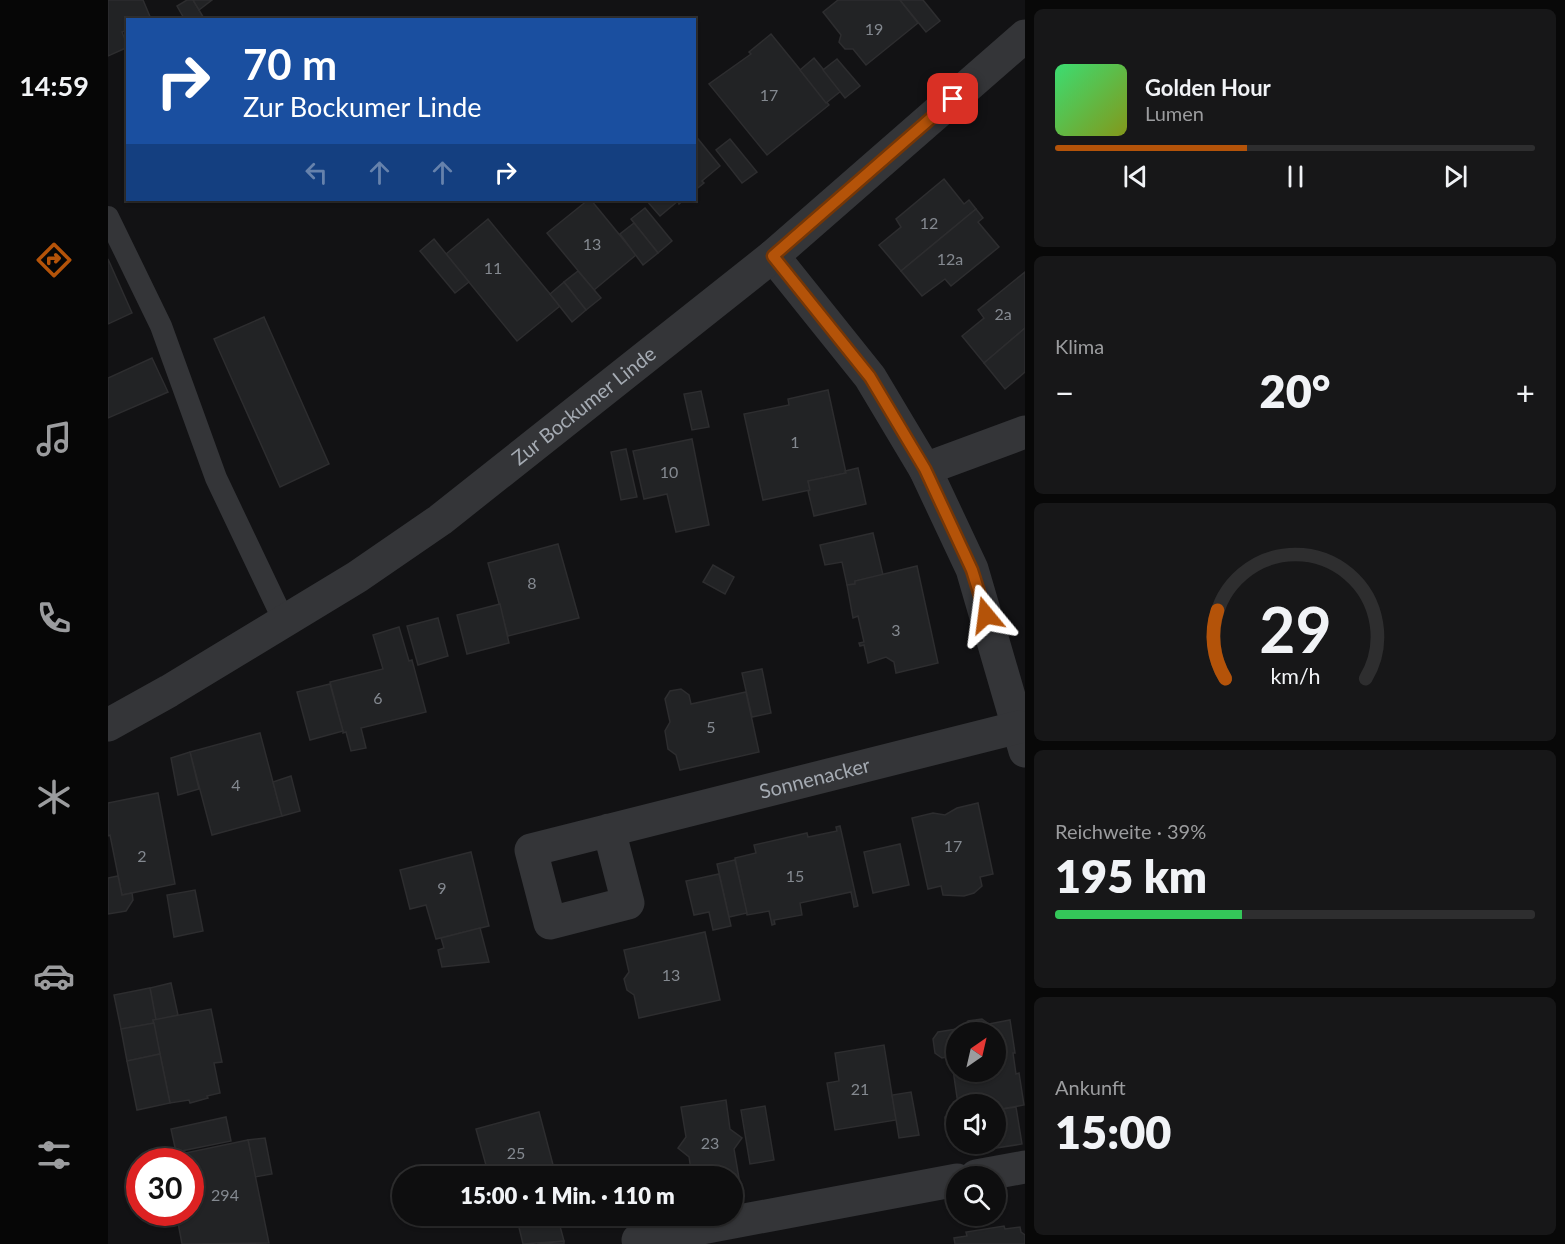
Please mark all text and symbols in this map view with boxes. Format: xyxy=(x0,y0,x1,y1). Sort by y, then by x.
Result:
house number: 19 xyxy=(865,19,883,38)
text: 70 m xyxy=(243,39,337,89)
icon: right xyxy=(144,42,222,120)
text: 14:59 xyxy=(19,69,89,102)
pin xyxy=(927,73,978,124)
text: Golden Hour xyxy=(1145,74,1271,101)
icon: arrive xyxy=(936,82,969,115)
house number: 17 xyxy=(760,85,778,104)
text: Zur Bockumer Linde xyxy=(243,90,482,123)
text: Lumen xyxy=(1145,101,1204,125)
icon: left xyxy=(300,156,333,189)
icon: ahead xyxy=(363,156,396,189)
icon: ahead xyxy=(426,156,459,189)
icon: right xyxy=(489,156,522,189)
icon: previous xyxy=(1119,160,1152,193)
icon: pause xyxy=(1279,160,1312,193)
icon: next xyxy=(1439,160,1472,193)
house number: 12 xyxy=(920,213,938,232)
house number: 13 xyxy=(583,234,601,253)
icon: directions xyxy=(33,239,75,281)
house number: 12a xyxy=(937,249,963,268)
house number: 11 xyxy=(484,258,502,277)
house number: 2a xyxy=(994,304,1012,323)
text: Klima xyxy=(1055,334,1104,358)
street label: Zur Bockumer Linde xyxy=(507,341,660,469)
text: 20° xyxy=(1260,364,1330,418)
text: − xyxy=(1055,372,1074,412)
text: + xyxy=(1516,372,1535,412)
icon: music xyxy=(33,418,75,460)
house number: 1 xyxy=(790,432,800,451)
house number: 10 xyxy=(660,462,678,481)
house number: 8 xyxy=(527,573,537,592)
position arrow xyxy=(954,583,1018,647)
text: 29 xyxy=(1259,591,1331,666)
icon: phone xyxy=(33,597,75,639)
house number: 3 xyxy=(891,620,901,639)
text: km/h xyxy=(1270,663,1320,689)
house number: 6 xyxy=(373,688,383,707)
house number: 5 xyxy=(706,717,716,736)
street label: Sonnenacker xyxy=(757,752,873,803)
house number: 4 xyxy=(231,775,241,794)
icon: climate xyxy=(33,776,75,818)
text: Reichweite · 39% xyxy=(1055,819,1206,843)
house number: 17 xyxy=(944,836,962,855)
house number: 2 xyxy=(137,846,147,865)
text: 195 km xyxy=(1055,849,1207,903)
house number: 15 xyxy=(786,866,804,885)
house number: 9 xyxy=(437,878,447,897)
icon: car xyxy=(33,955,75,997)
house number: 13 xyxy=(662,965,680,984)
north arrow xyxy=(946,1022,1006,1082)
map controls xyxy=(946,1022,1006,1226)
text: Ankunft xyxy=(1055,1075,1126,1099)
house number: 21 xyxy=(851,1079,869,1098)
button: sound xyxy=(946,1094,1006,1154)
text: 15:00 xyxy=(1055,1105,1171,1159)
house number: 23 xyxy=(701,1133,719,1152)
icon: filters xyxy=(33,1134,75,1176)
house number: 25 xyxy=(507,1143,525,1162)
speed limit sign: 30 xyxy=(126,1148,204,1226)
button: search xyxy=(946,1166,1006,1226)
text: 15:00 · 1 Min. · 110 m xyxy=(460,1182,675,1209)
house number: 294 xyxy=(211,1185,239,1204)

